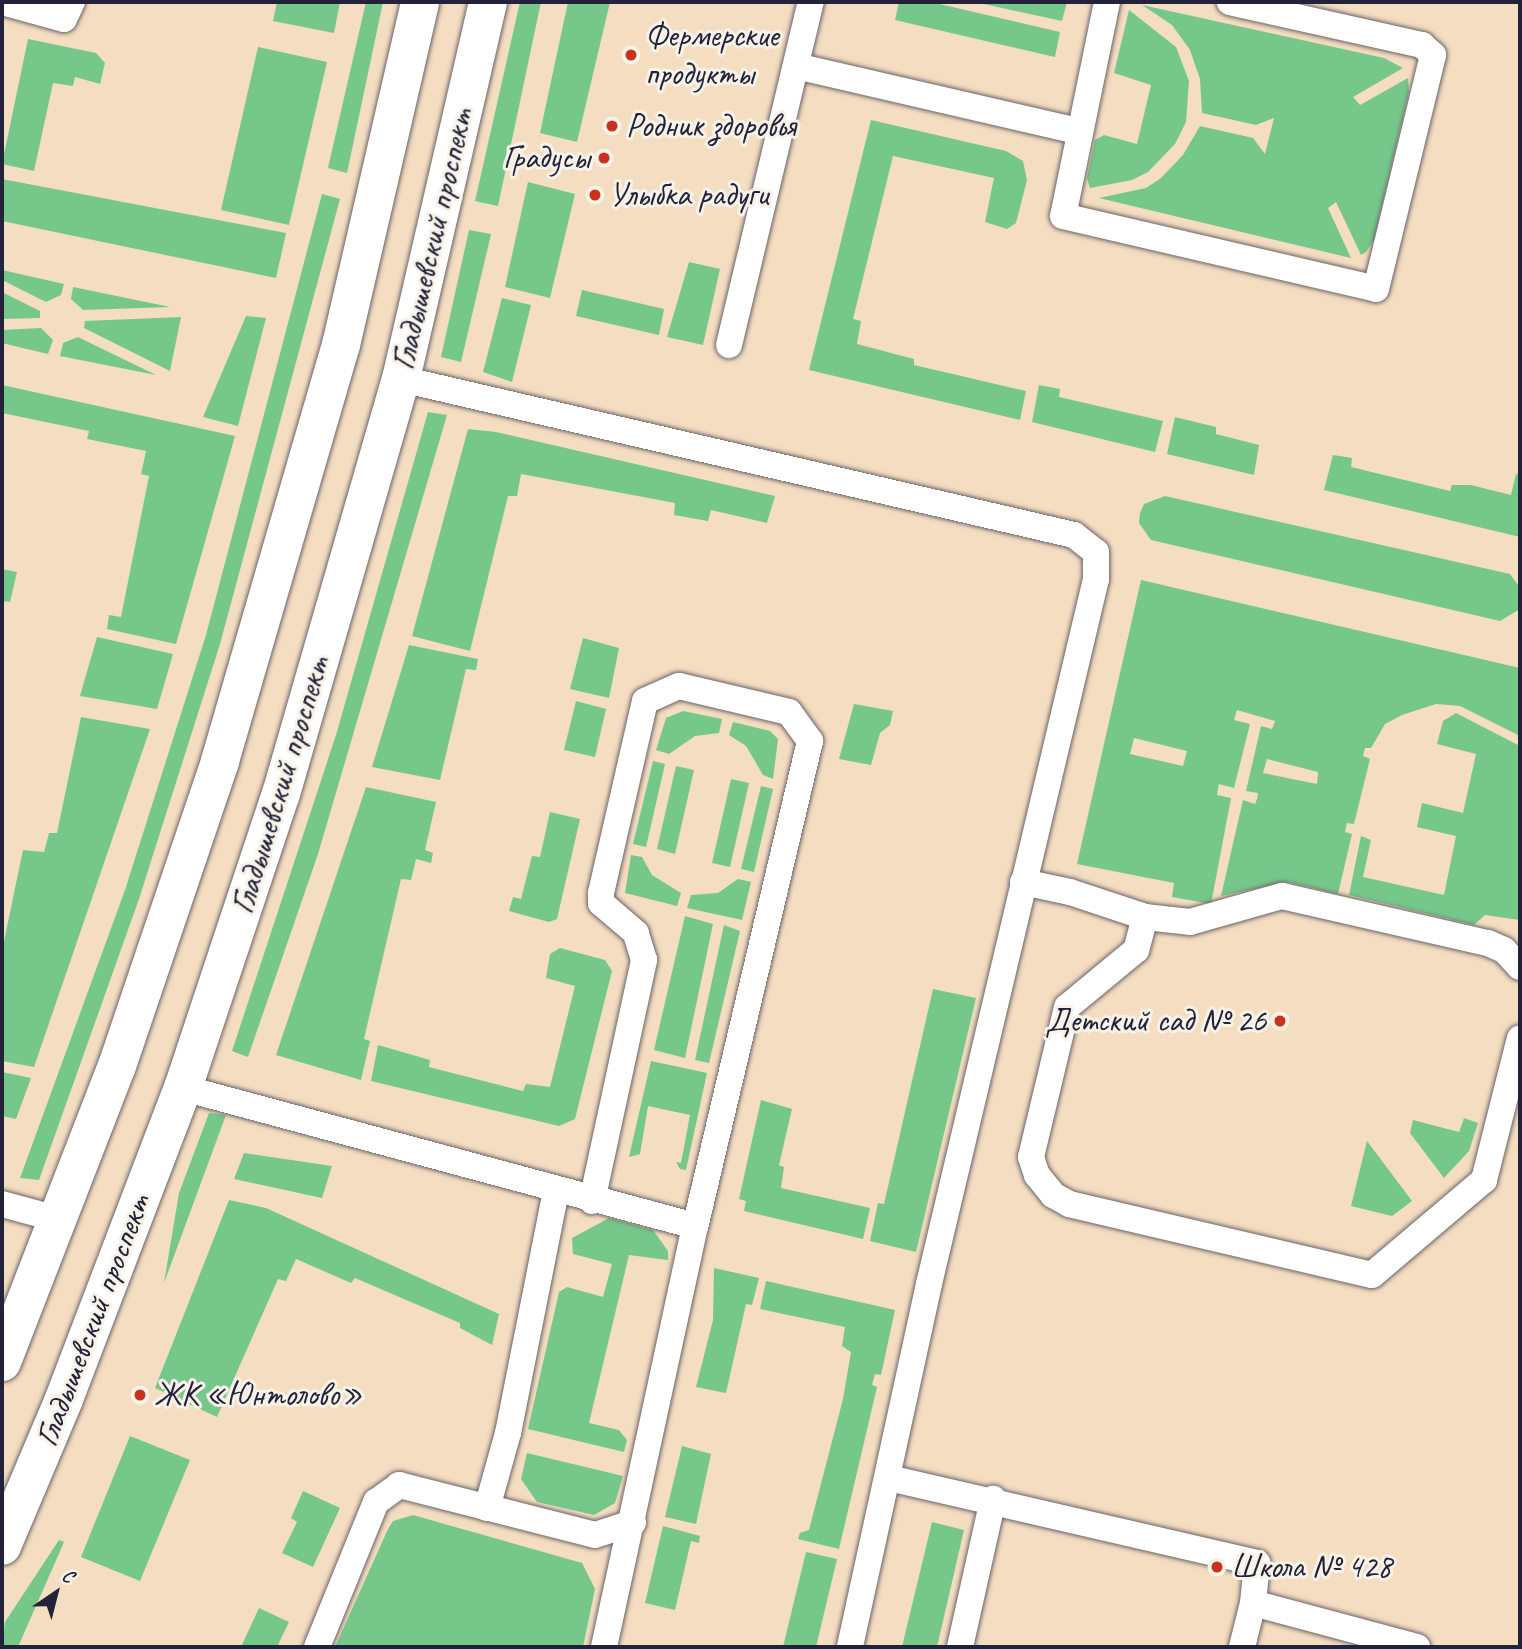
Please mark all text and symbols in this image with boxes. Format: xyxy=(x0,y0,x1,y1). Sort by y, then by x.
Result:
place label: Фермерские продукты xyxy=(645,16,778,94)
marker: Фермерские продукты xyxy=(623,47,639,63)
street label: Гладышевский проспект xyxy=(384,105,482,373)
place label: Родник здоровья xyxy=(626,106,797,146)
marker: Родник здоровья xyxy=(604,118,620,134)
place label: Градусы xyxy=(503,138,590,178)
marker: Градусы xyxy=(596,150,612,166)
place label: Улыбка радуги xyxy=(609,175,767,215)
marker: Улыбка радуги xyxy=(587,187,603,203)
street label: Гладышевский проспект xyxy=(223,652,339,918)
place label: Детский сад № 26 xyxy=(1045,1001,1266,1041)
marker: Детский сад № 26 xyxy=(1272,1013,1288,1029)
street label: Гладышевский проспект xyxy=(27,1188,159,1452)
place label: ЖК «Юнтолово» xyxy=(154,1375,363,1415)
marker: ЖК «Юнтолово» xyxy=(132,1387,148,1403)
place label: Школа № 428 xyxy=(1231,1547,1392,1587)
north arrow xyxy=(21,1558,91,1628)
marker: Школа № 428 xyxy=(1209,1559,1225,1575)
text: С xyxy=(57,1563,79,1588)

